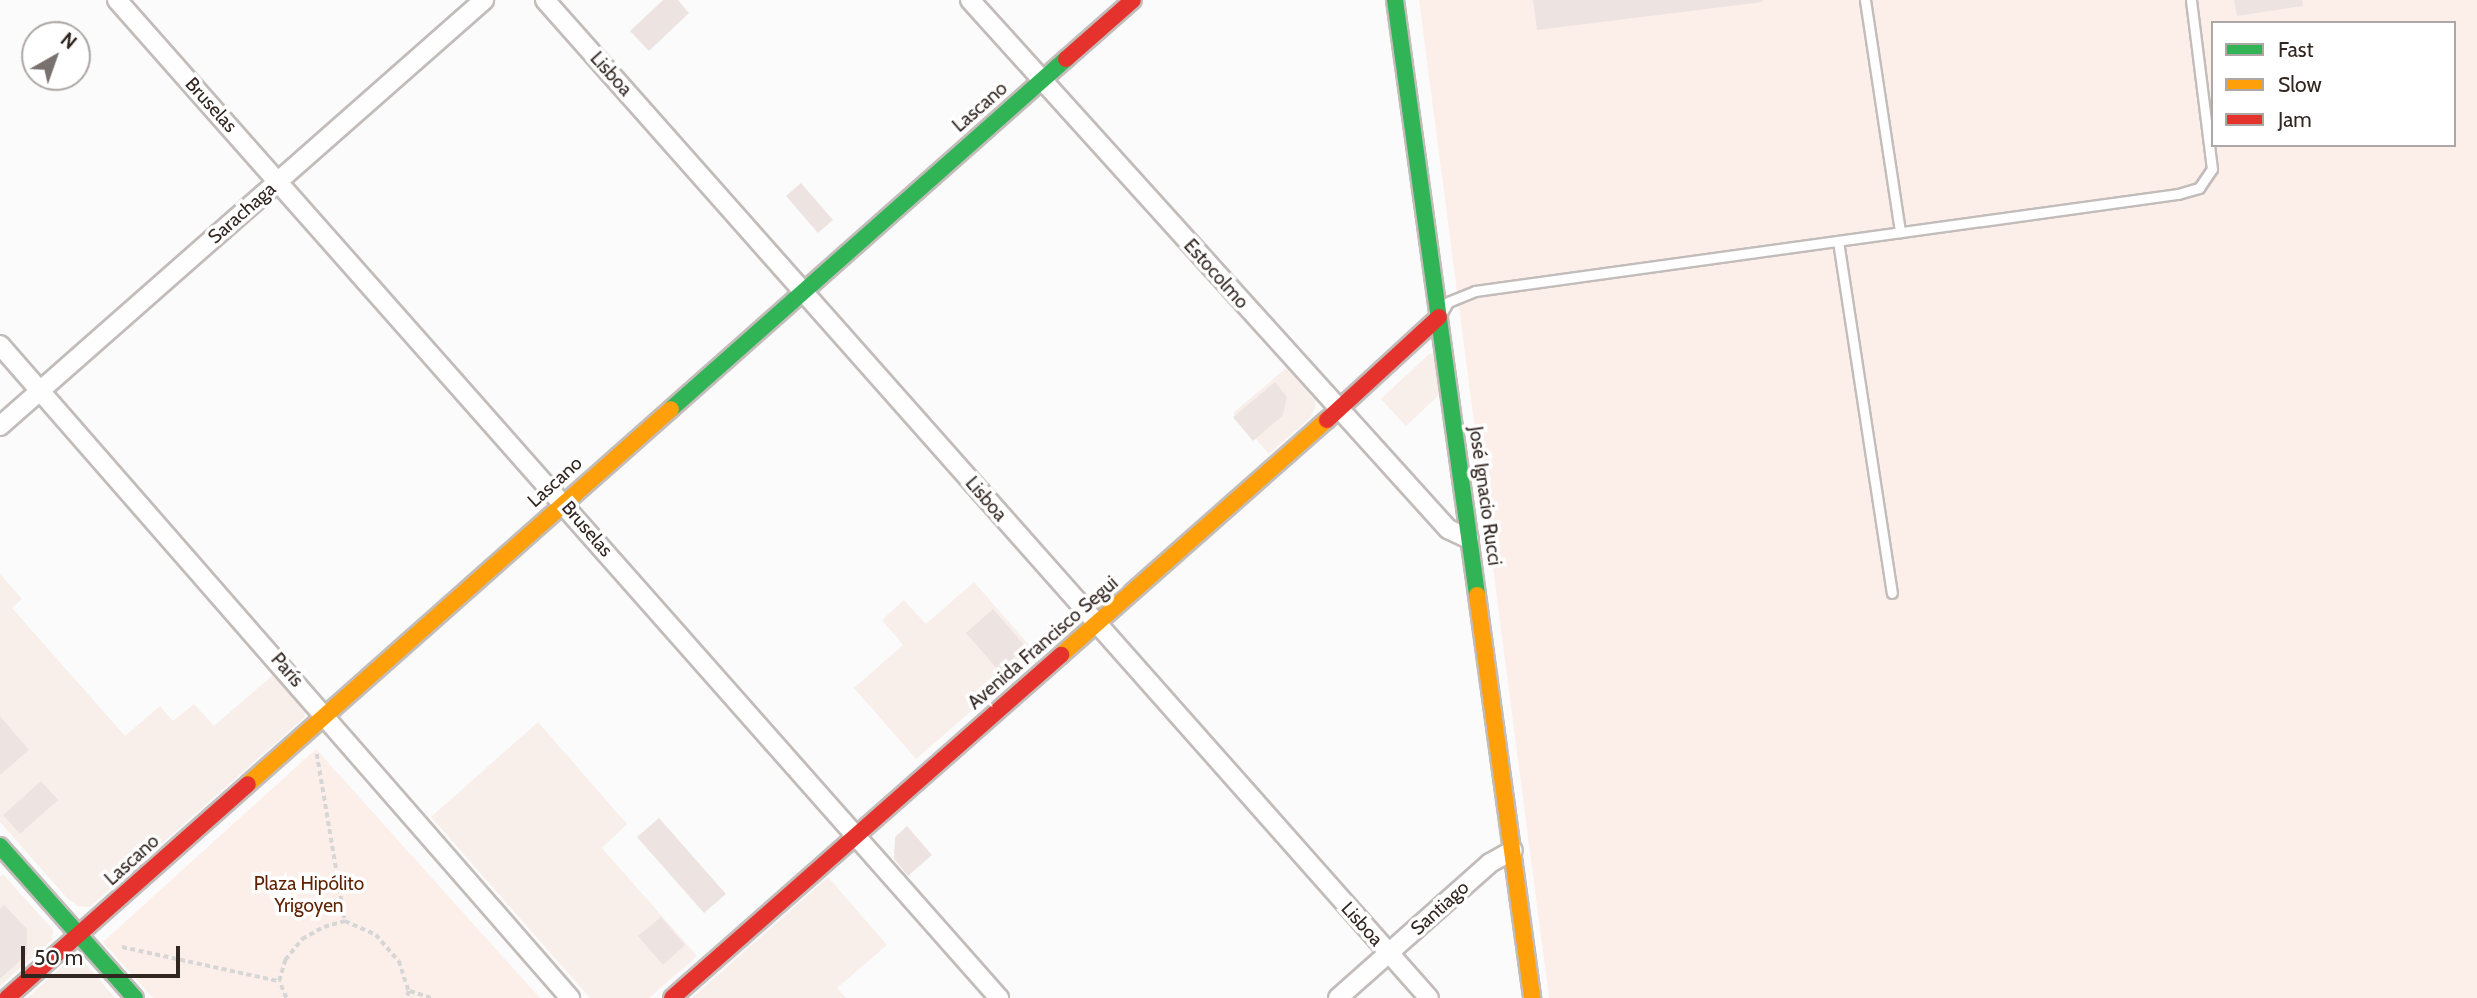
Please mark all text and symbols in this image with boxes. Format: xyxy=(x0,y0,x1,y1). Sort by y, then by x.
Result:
north arrow xyxy=(21,21,91,91)
legend xyxy=(2211,21,2456,147)
text: N xyxy=(56,28,81,54)
text: Fast xyxy=(2278,37,2314,62)
street label: Lisboa xyxy=(585,47,637,101)
text: Slow xyxy=(2278,72,2322,97)
street label: Bruselas xyxy=(180,73,242,137)
street label: Lascano xyxy=(948,77,1012,137)
text: Jam xyxy=(2278,107,2312,132)
street label: Sarachaga xyxy=(204,178,280,248)
street label: Estocolmo xyxy=(1179,235,1253,313)
street label: José Ignacio Rucci xyxy=(1464,425,1506,567)
street label: Lascano xyxy=(523,452,587,512)
street label: Lisboa xyxy=(960,472,1012,526)
street label: Bruselas xyxy=(557,497,617,561)
street label: Avenida Francisco Segui xyxy=(963,572,1123,714)
street label: París xyxy=(266,648,308,692)
street label: Lascano xyxy=(100,830,164,890)
park label: Plaza Hipólito Yrigoyen xyxy=(254,873,364,917)
street label: Santiago xyxy=(1406,876,1474,940)
street label: Lisboa xyxy=(1336,897,1388,951)
scale bar xyxy=(24,932,184,976)
text: 50 m xyxy=(34,945,83,970)

